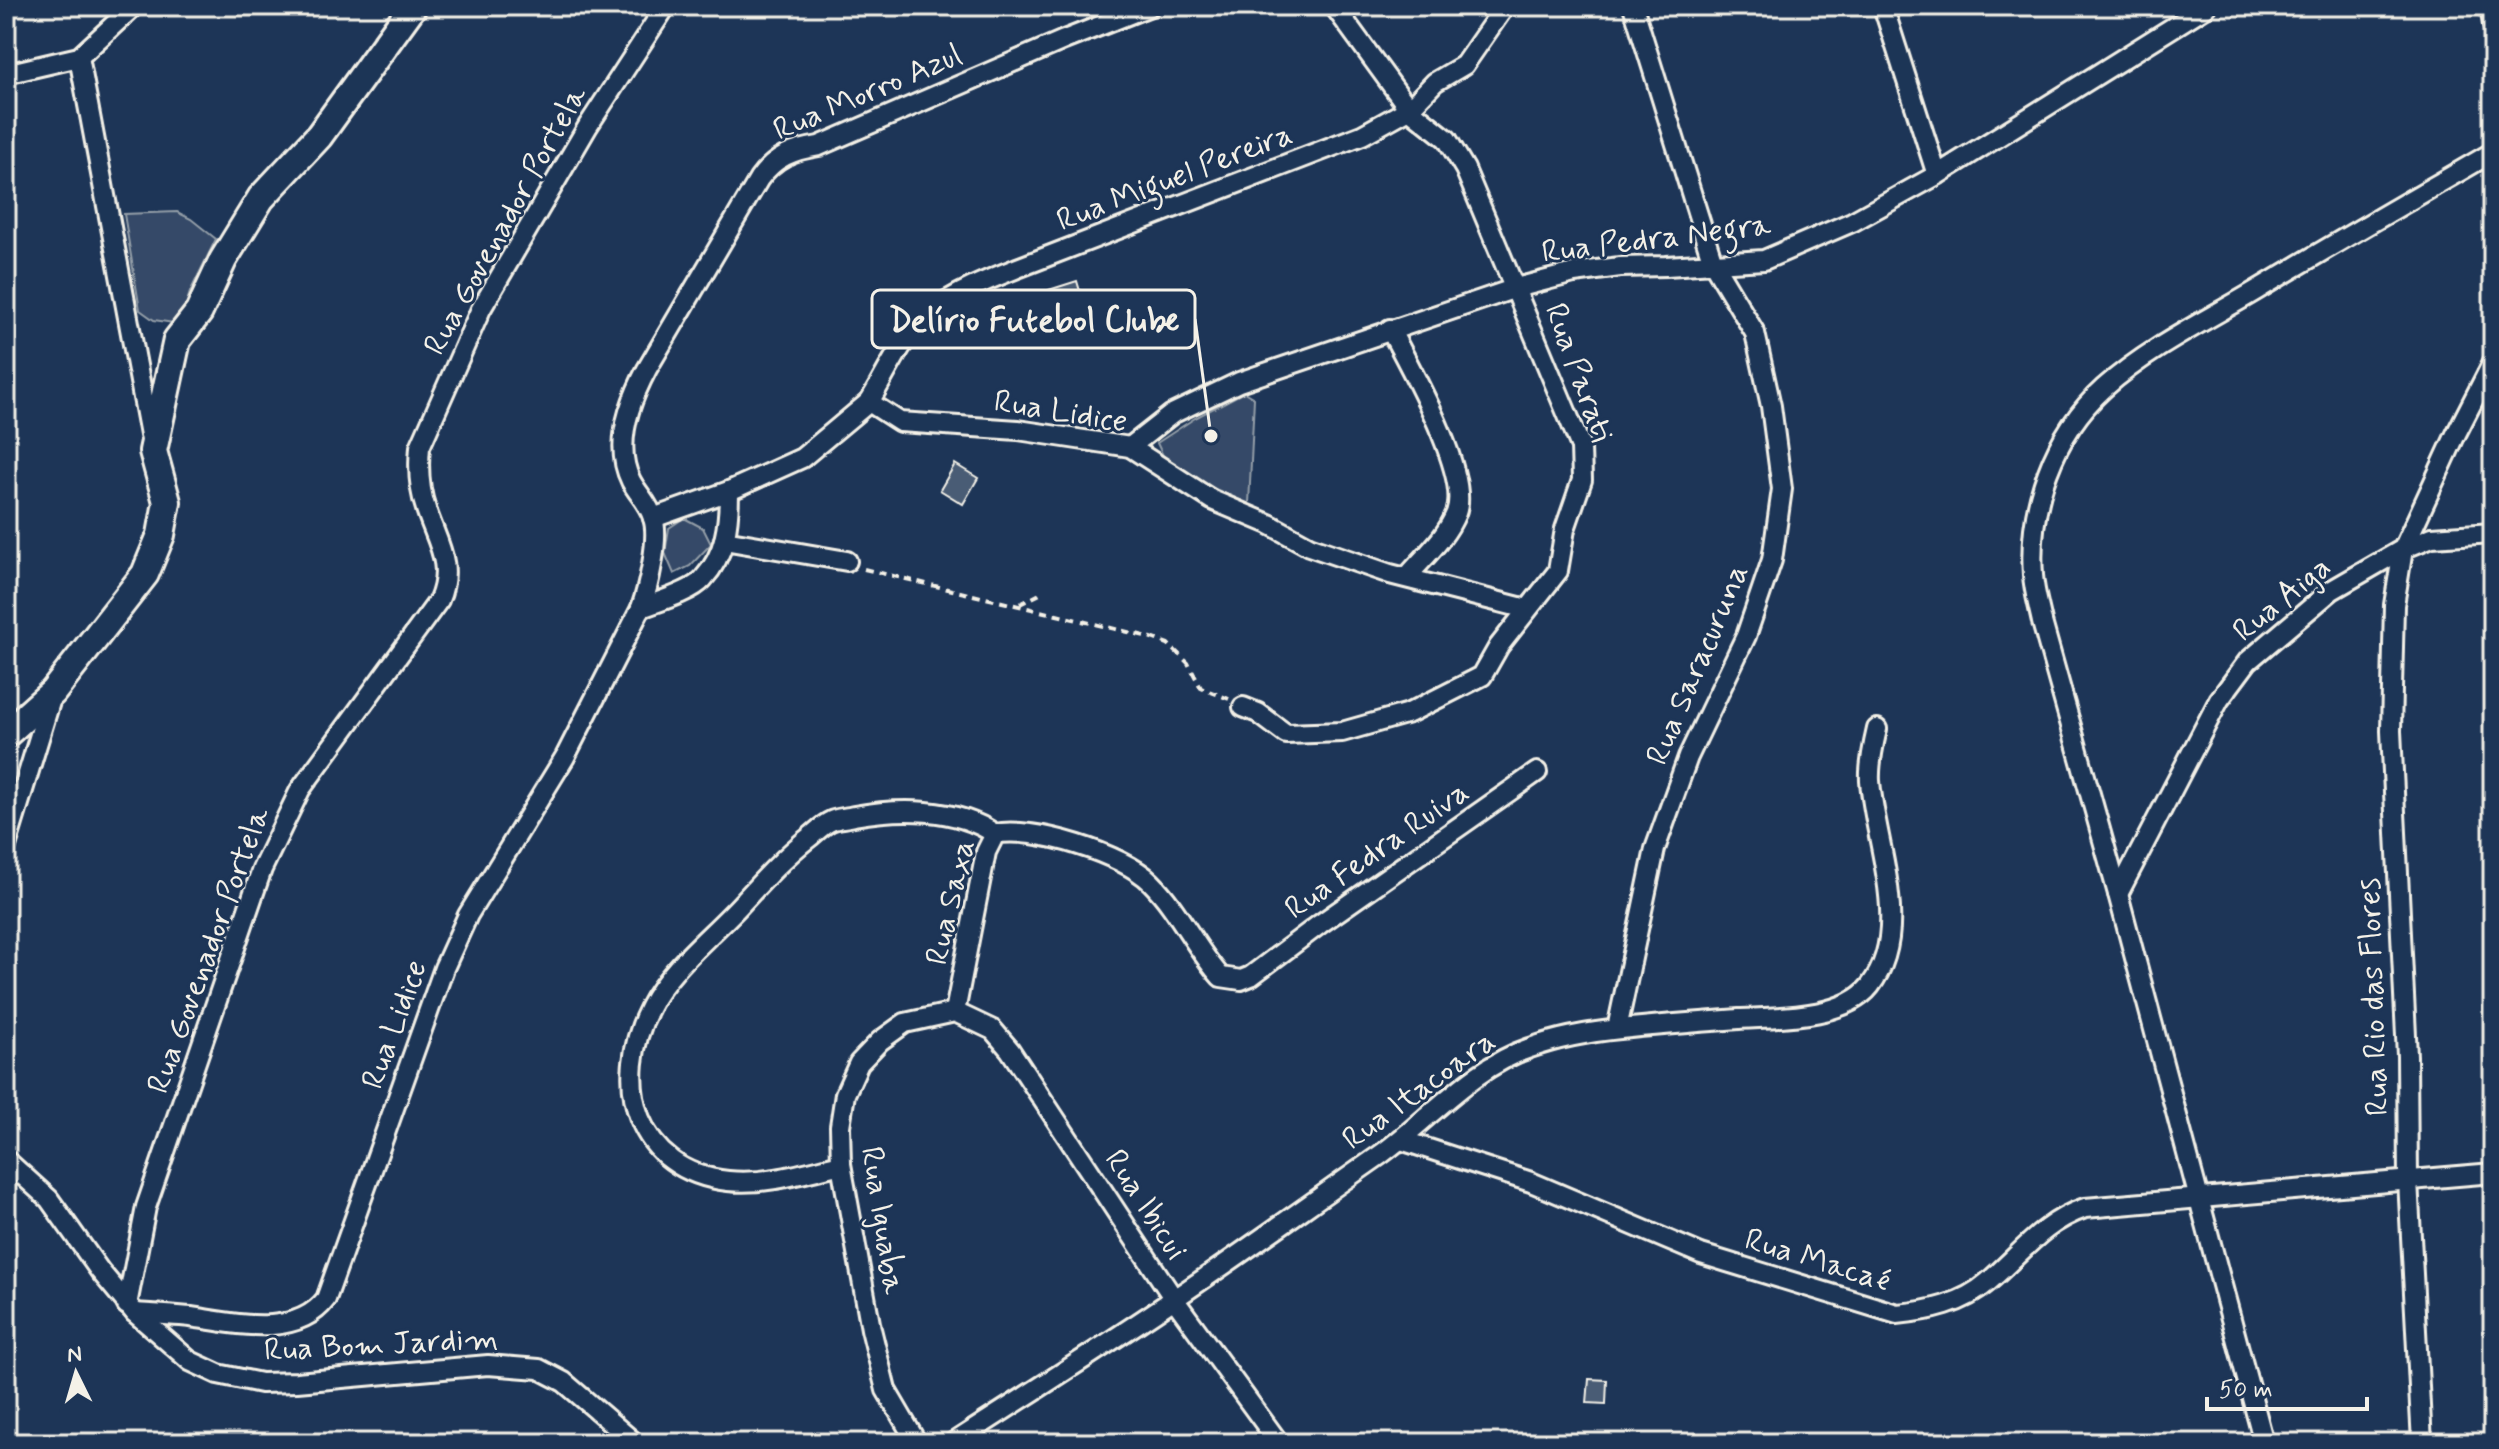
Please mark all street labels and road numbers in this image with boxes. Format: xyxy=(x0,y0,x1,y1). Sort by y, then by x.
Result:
street label: Rua Morro Azul xyxy=(767,34,968,151)
street label: Rua Govenador Portela xyxy=(414,78,598,363)
street label: Rua Miguel Pereira xyxy=(1051,114,1300,245)
street label: Rua Pedra Negra xyxy=(1539,204,1774,277)
street label: Rua Parati xyxy=(1534,297,1623,448)
street label: Rua Lidice xyxy=(991,381,1131,443)
street label: Rua Aiga xyxy=(2224,547,2340,652)
street label: Rua Saracuruna xyxy=(1637,558,1759,772)
street label: Rua Fedra Ruiva xyxy=(1277,772,1478,930)
street label: Rua Govenador Portela xyxy=(138,801,281,1100)
street label: Rua Saxa xyxy=(916,836,986,969)
street label: Rua Rio das Flores xyxy=(2349,877,2399,1117)
street label: Rua Lidice xyxy=(352,954,438,1095)
street label: Rua Itacoara xyxy=(1334,1021,1504,1160)
street label: Rua Ibicui xyxy=(1094,1142,1197,1269)
street label: Rua Iguaba xyxy=(850,1143,915,1298)
street label: Rua Macaé xyxy=(1740,1219,1895,1303)
street label: Rua Bom Jardim xyxy=(263,1318,499,1372)

